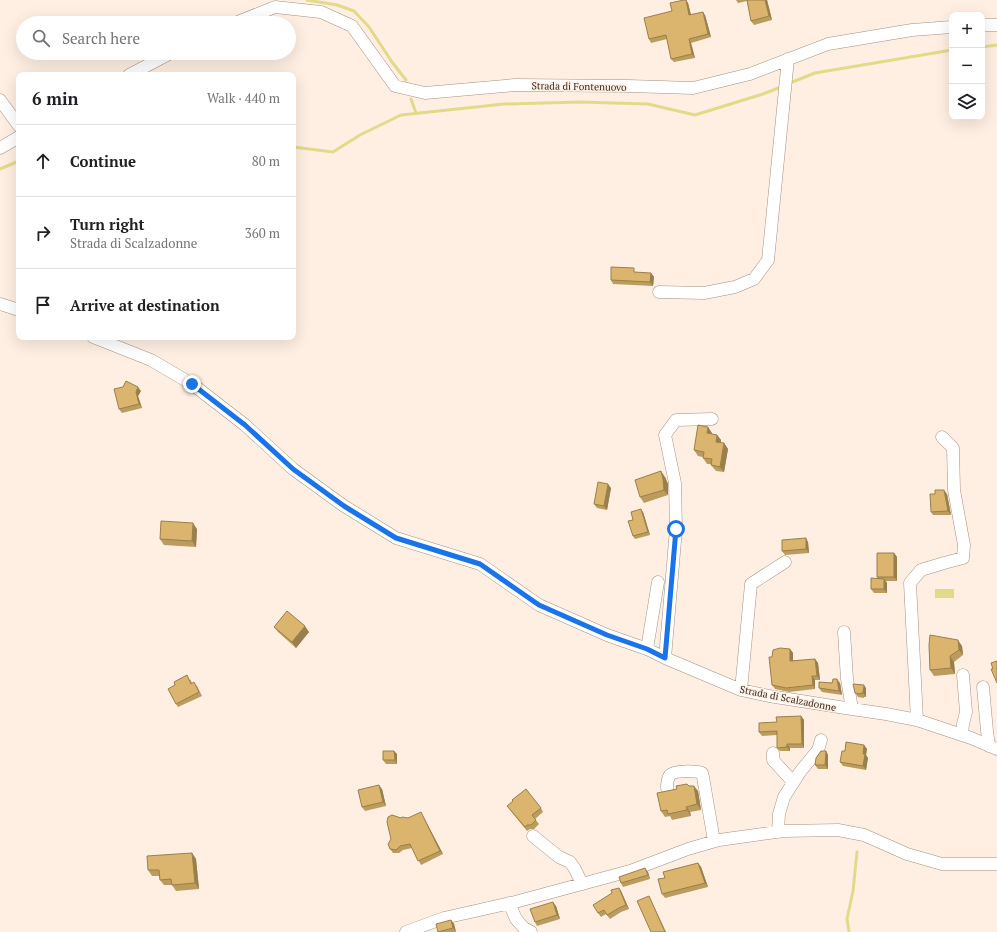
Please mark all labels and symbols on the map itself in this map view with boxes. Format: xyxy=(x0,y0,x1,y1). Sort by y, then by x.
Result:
street label: Strada di Fontenuovo xyxy=(531,79,627,94)
route end xyxy=(183,375,201,393)
route start xyxy=(667,520,685,538)
street label: Strada di Scalzadonne xyxy=(739,683,837,714)

